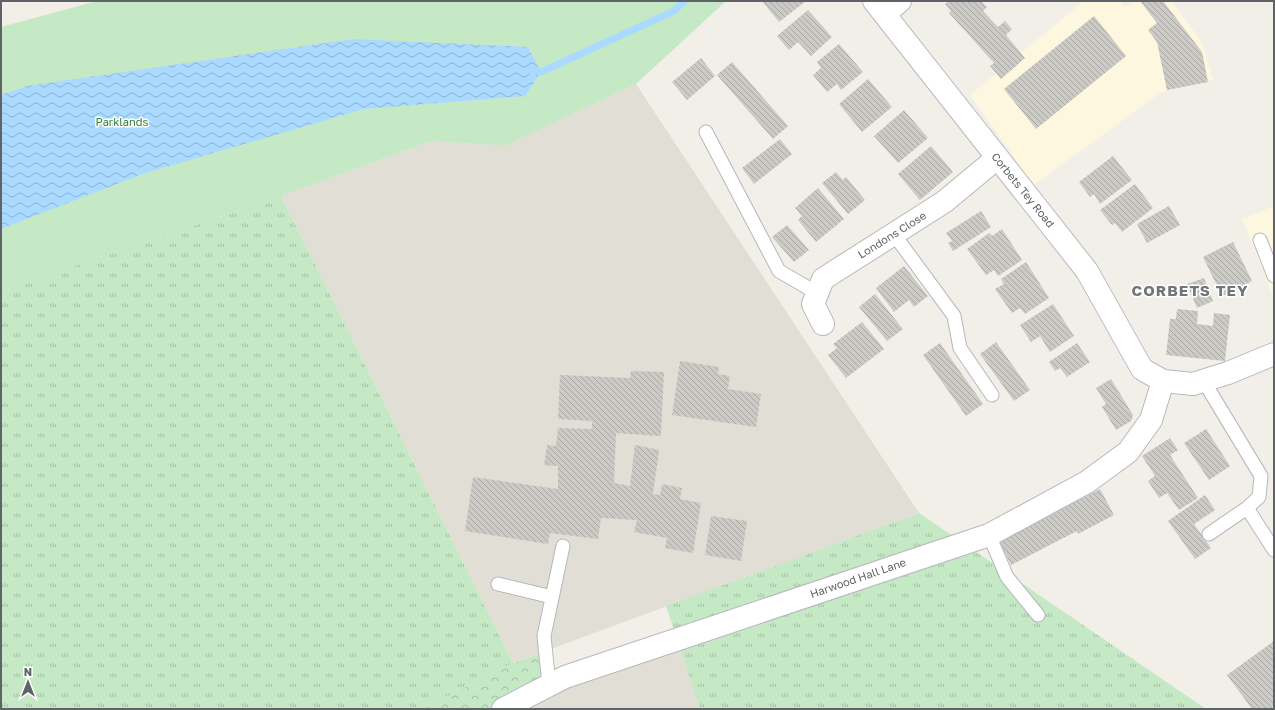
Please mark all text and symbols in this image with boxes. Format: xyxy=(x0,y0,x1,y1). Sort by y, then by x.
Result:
park label: Parklands xyxy=(96,115,149,128)
street label: Corbets Tey Road xyxy=(989,150,1058,230)
street label: Londons Close xyxy=(855,208,928,261)
district label: CORBETS TEY xyxy=(1132,281,1248,299)
street label: Harwood Hall Lane xyxy=(808,555,908,600)
north arrow xyxy=(8,662,48,702)
text: N xyxy=(24,665,32,678)

